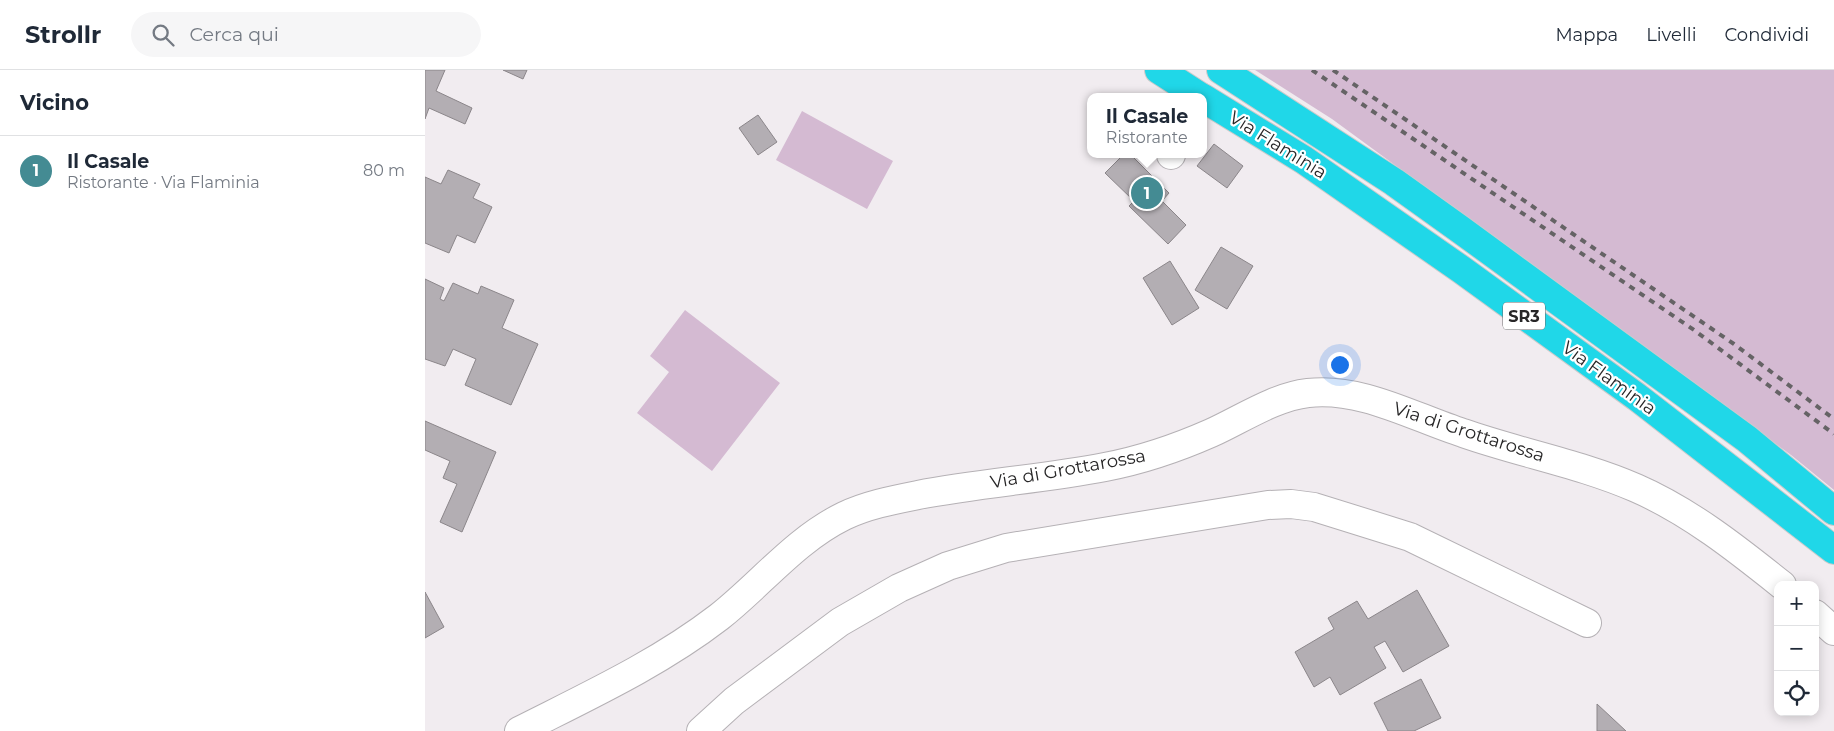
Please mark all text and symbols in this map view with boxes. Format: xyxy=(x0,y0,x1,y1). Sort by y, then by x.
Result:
search box xyxy=(131,12,481,57)
text: Strollr xyxy=(25,20,101,49)
icon: search xyxy=(149,21,177,49)
text: Cerca qui xyxy=(189,23,279,46)
text: Mappa xyxy=(1555,24,1618,46)
text: Livelli xyxy=(1646,24,1697,46)
text: Condividi xyxy=(1725,24,1809,46)
text: Vicino xyxy=(20,90,89,115)
popup xyxy=(1087,93,1207,158)
text: Il Casale xyxy=(1106,105,1188,128)
street label: Via Flaminia xyxy=(1225,106,1331,184)
text: Ristorante xyxy=(1106,128,1188,147)
text: Il Casale xyxy=(67,150,149,173)
text: 1 xyxy=(33,161,39,180)
text: 80 m xyxy=(363,161,405,180)
text: Ristorante · Via Flaminia xyxy=(67,173,260,192)
pin: 1 xyxy=(1131,174,1163,212)
road number: SR3 xyxy=(1503,302,1545,330)
street label: Via Flaminia xyxy=(1558,337,1660,419)
your location xyxy=(1327,352,1353,378)
street label: Via di Grottarossa xyxy=(1391,397,1547,467)
street label: Via di Grottarossa xyxy=(989,444,1147,494)
map controls xyxy=(1774,581,1819,716)
button: + xyxy=(1774,581,1819,626)
button: − xyxy=(1774,626,1819,671)
button: locate xyxy=(1774,671,1819,716)

